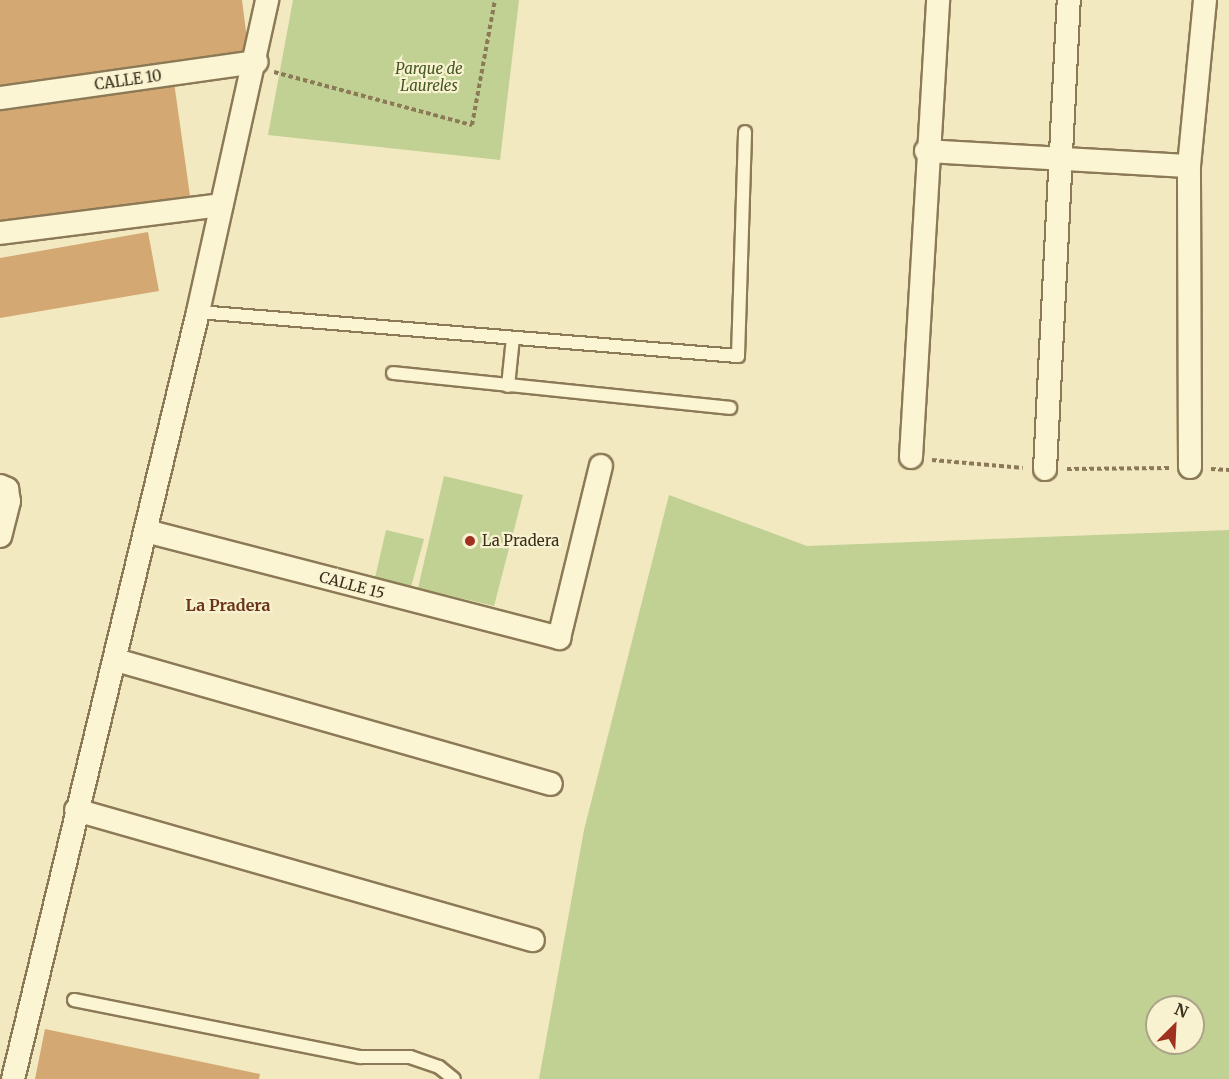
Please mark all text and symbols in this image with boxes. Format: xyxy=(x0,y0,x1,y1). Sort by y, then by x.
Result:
park label: Parque de Laureles xyxy=(395,59,463,94)
street label: CALLE 10 xyxy=(93,66,163,94)
place label: La Pradera xyxy=(482,532,559,550)
marker: La Pradera xyxy=(463,534,477,548)
street label: CALLE 15 xyxy=(317,568,387,602)
district label: La Pradera xyxy=(186,595,270,615)
north arrow xyxy=(1145,995,1205,1055)
text: N xyxy=(1172,999,1191,1022)

